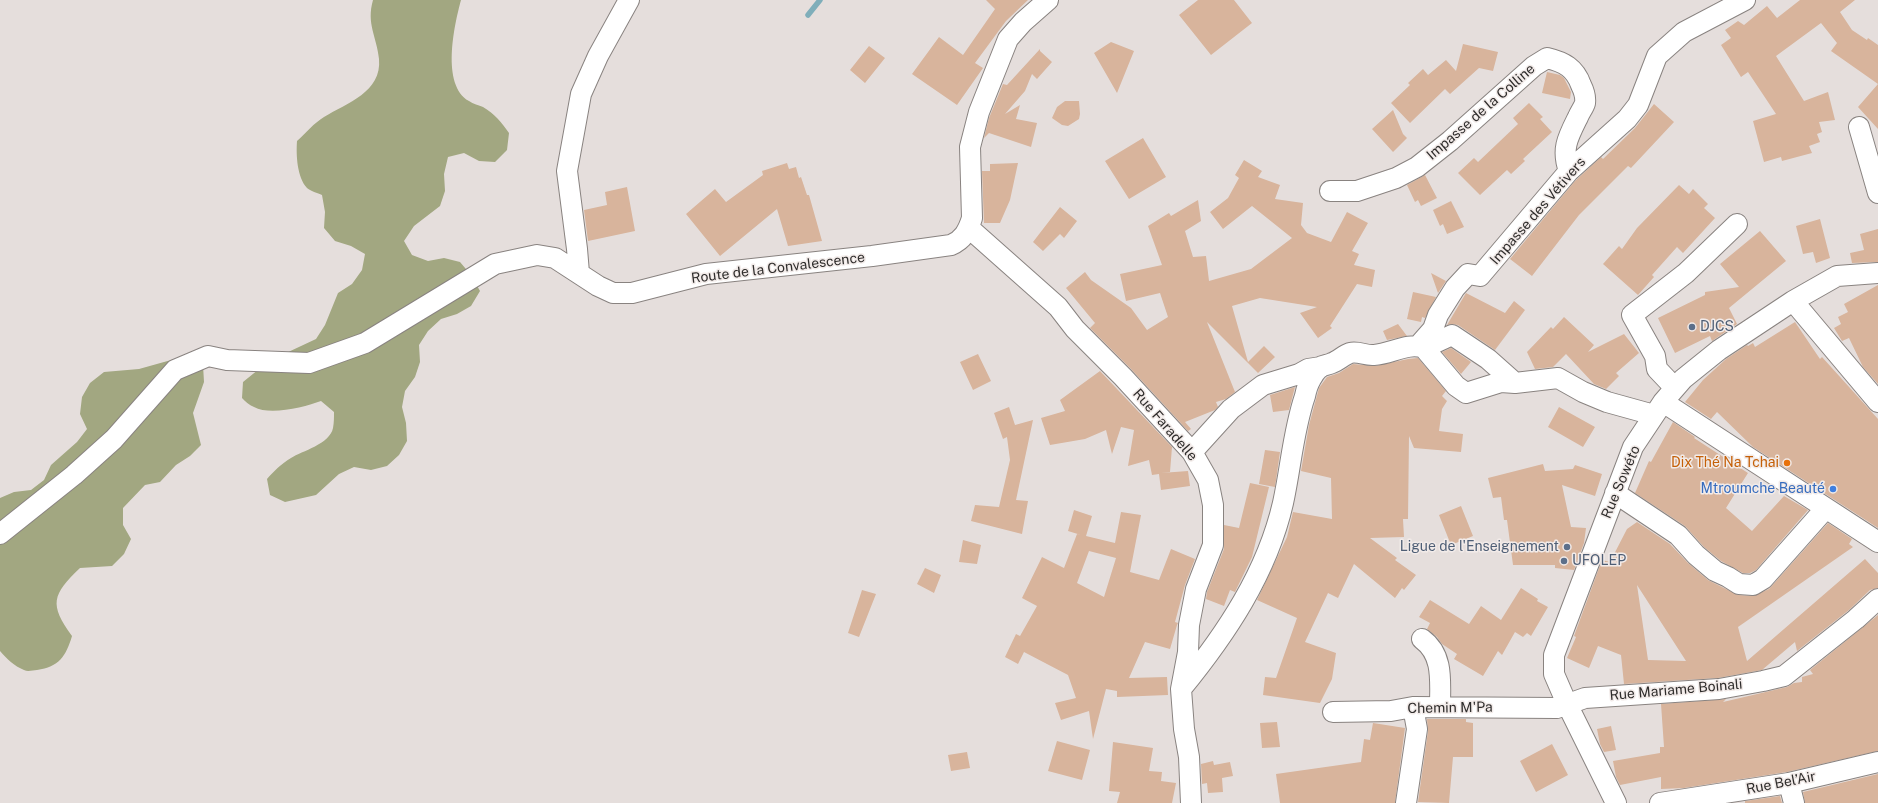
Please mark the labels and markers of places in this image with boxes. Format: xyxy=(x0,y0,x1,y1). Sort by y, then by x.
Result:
place label: DJCS xyxy=(1700,319,1734,335)
marker: DJCS xyxy=(1687,322,1697,332)
place label: Dix Thé Na Tchai xyxy=(1671,455,1779,471)
marker: Dix Thé Na Tchai xyxy=(1782,458,1792,468)
place label: Mtroumche Beauté xyxy=(1700,481,1825,497)
marker: Mtroumche Beauté xyxy=(1828,484,1838,494)
place label: Ligue de l'Enseignement xyxy=(1400,539,1559,555)
marker: Ligue de l'Enseignement xyxy=(1562,542,1572,552)
place label: UFOLEP xyxy=(1572,553,1626,569)
marker: UFOLEP xyxy=(1559,556,1569,566)

